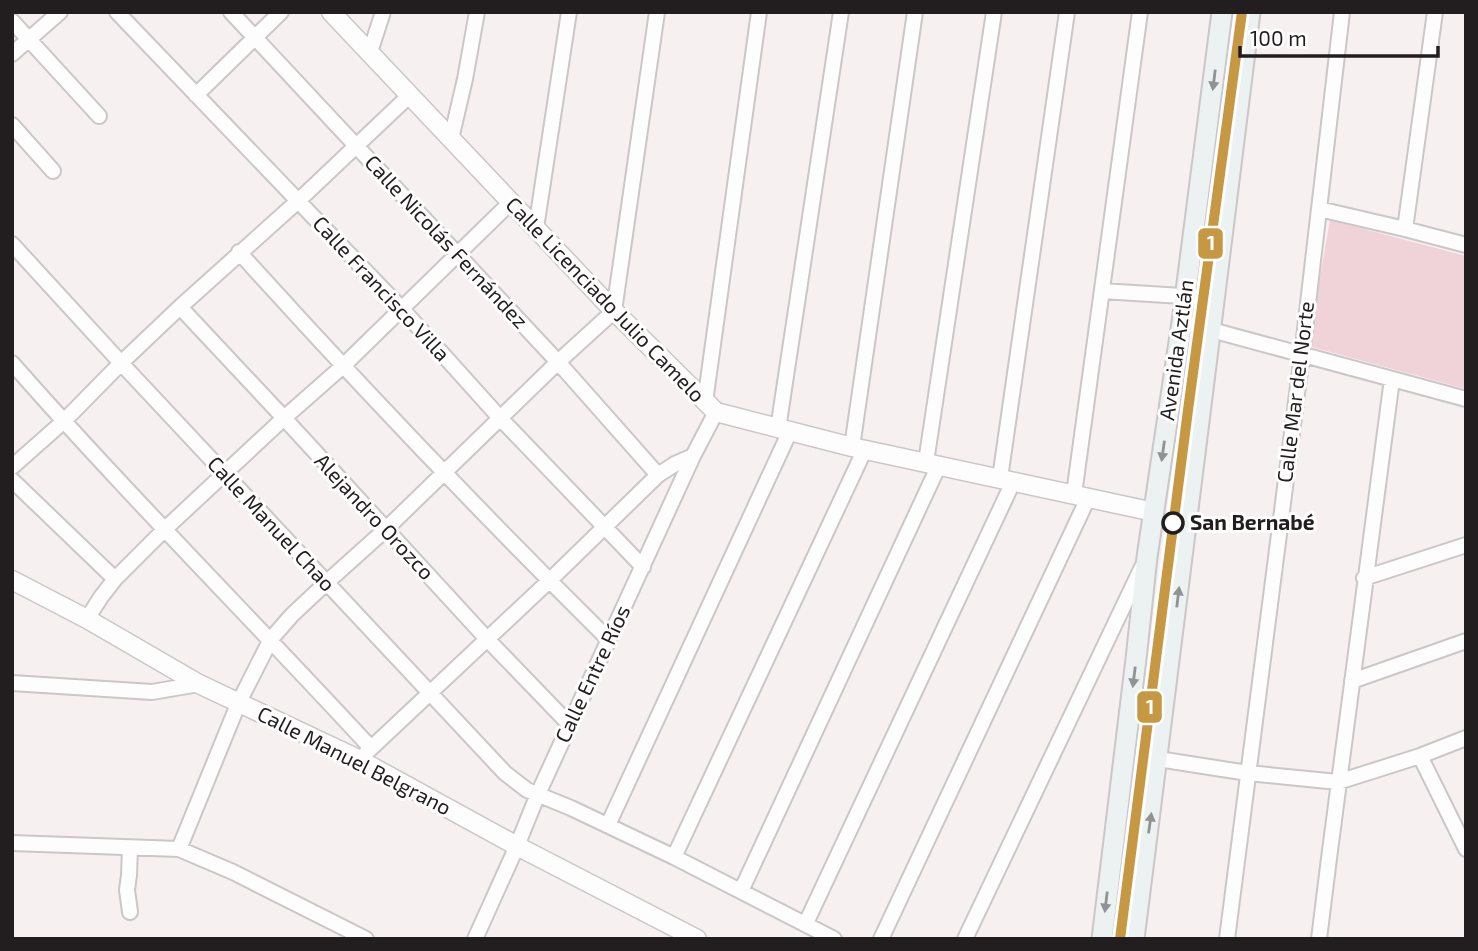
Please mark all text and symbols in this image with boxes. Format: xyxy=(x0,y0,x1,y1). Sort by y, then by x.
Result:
scale bar xyxy=(1240,14,1438,58)
text: 100 m xyxy=(1250,25,1307,50)
one-way arrow xyxy=(1208,69,1219,91)
street label: Calle Nicolás Fernández xyxy=(360,149,534,333)
street label: Calle Licenciado Julio Camelo xyxy=(501,191,711,407)
street label: Calle Francisco Villa xyxy=(308,210,456,366)
line badge: 1 xyxy=(1197,227,1224,260)
text: 1 xyxy=(1207,231,1215,254)
street label: Avenida Aztlán xyxy=(1153,278,1198,422)
street label: Calle Mar del Norte xyxy=(1271,300,1318,484)
one-way arrow xyxy=(1157,440,1168,462)
street label: Alejandro Orozco xyxy=(310,448,440,585)
street label: Calle Manuel Chao xyxy=(203,450,341,596)
place label: San Bernabé xyxy=(1190,509,1315,534)
marker: San Bernabé xyxy=(1162,512,1184,534)
one-way arrow xyxy=(1172,586,1183,608)
street label: Calle Entre Ríos xyxy=(549,601,634,746)
one-way arrow xyxy=(1129,666,1140,688)
line badge: 1 xyxy=(1136,690,1163,724)
text: 1 xyxy=(1146,695,1154,718)
street label: Calle Manuel Belgrano xyxy=(254,700,456,819)
one-way arrow xyxy=(1144,811,1155,833)
one-way arrow xyxy=(1101,892,1112,914)

